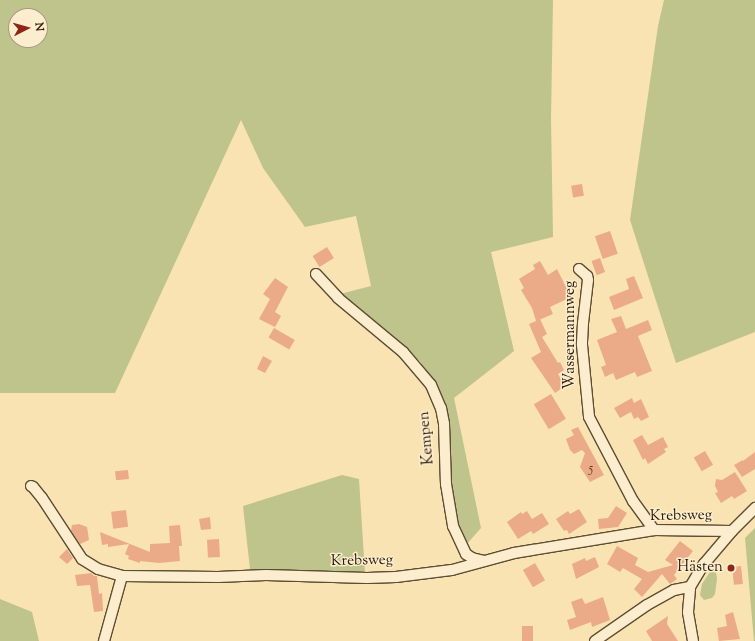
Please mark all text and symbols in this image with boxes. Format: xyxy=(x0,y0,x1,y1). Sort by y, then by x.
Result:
north arrow xyxy=(8,8,48,48)
text: N xyxy=(31,22,47,32)
street label: Wassermannweg xyxy=(562,281,580,389)
street label: Kempen xyxy=(416,411,438,465)
house number: 5 xyxy=(589,461,593,477)
street label: Krebsweg xyxy=(650,506,712,526)
street label: Krebsweg xyxy=(331,551,393,571)
place label: Hästen xyxy=(677,559,723,577)
marker: Hästen xyxy=(726,563,736,573)

